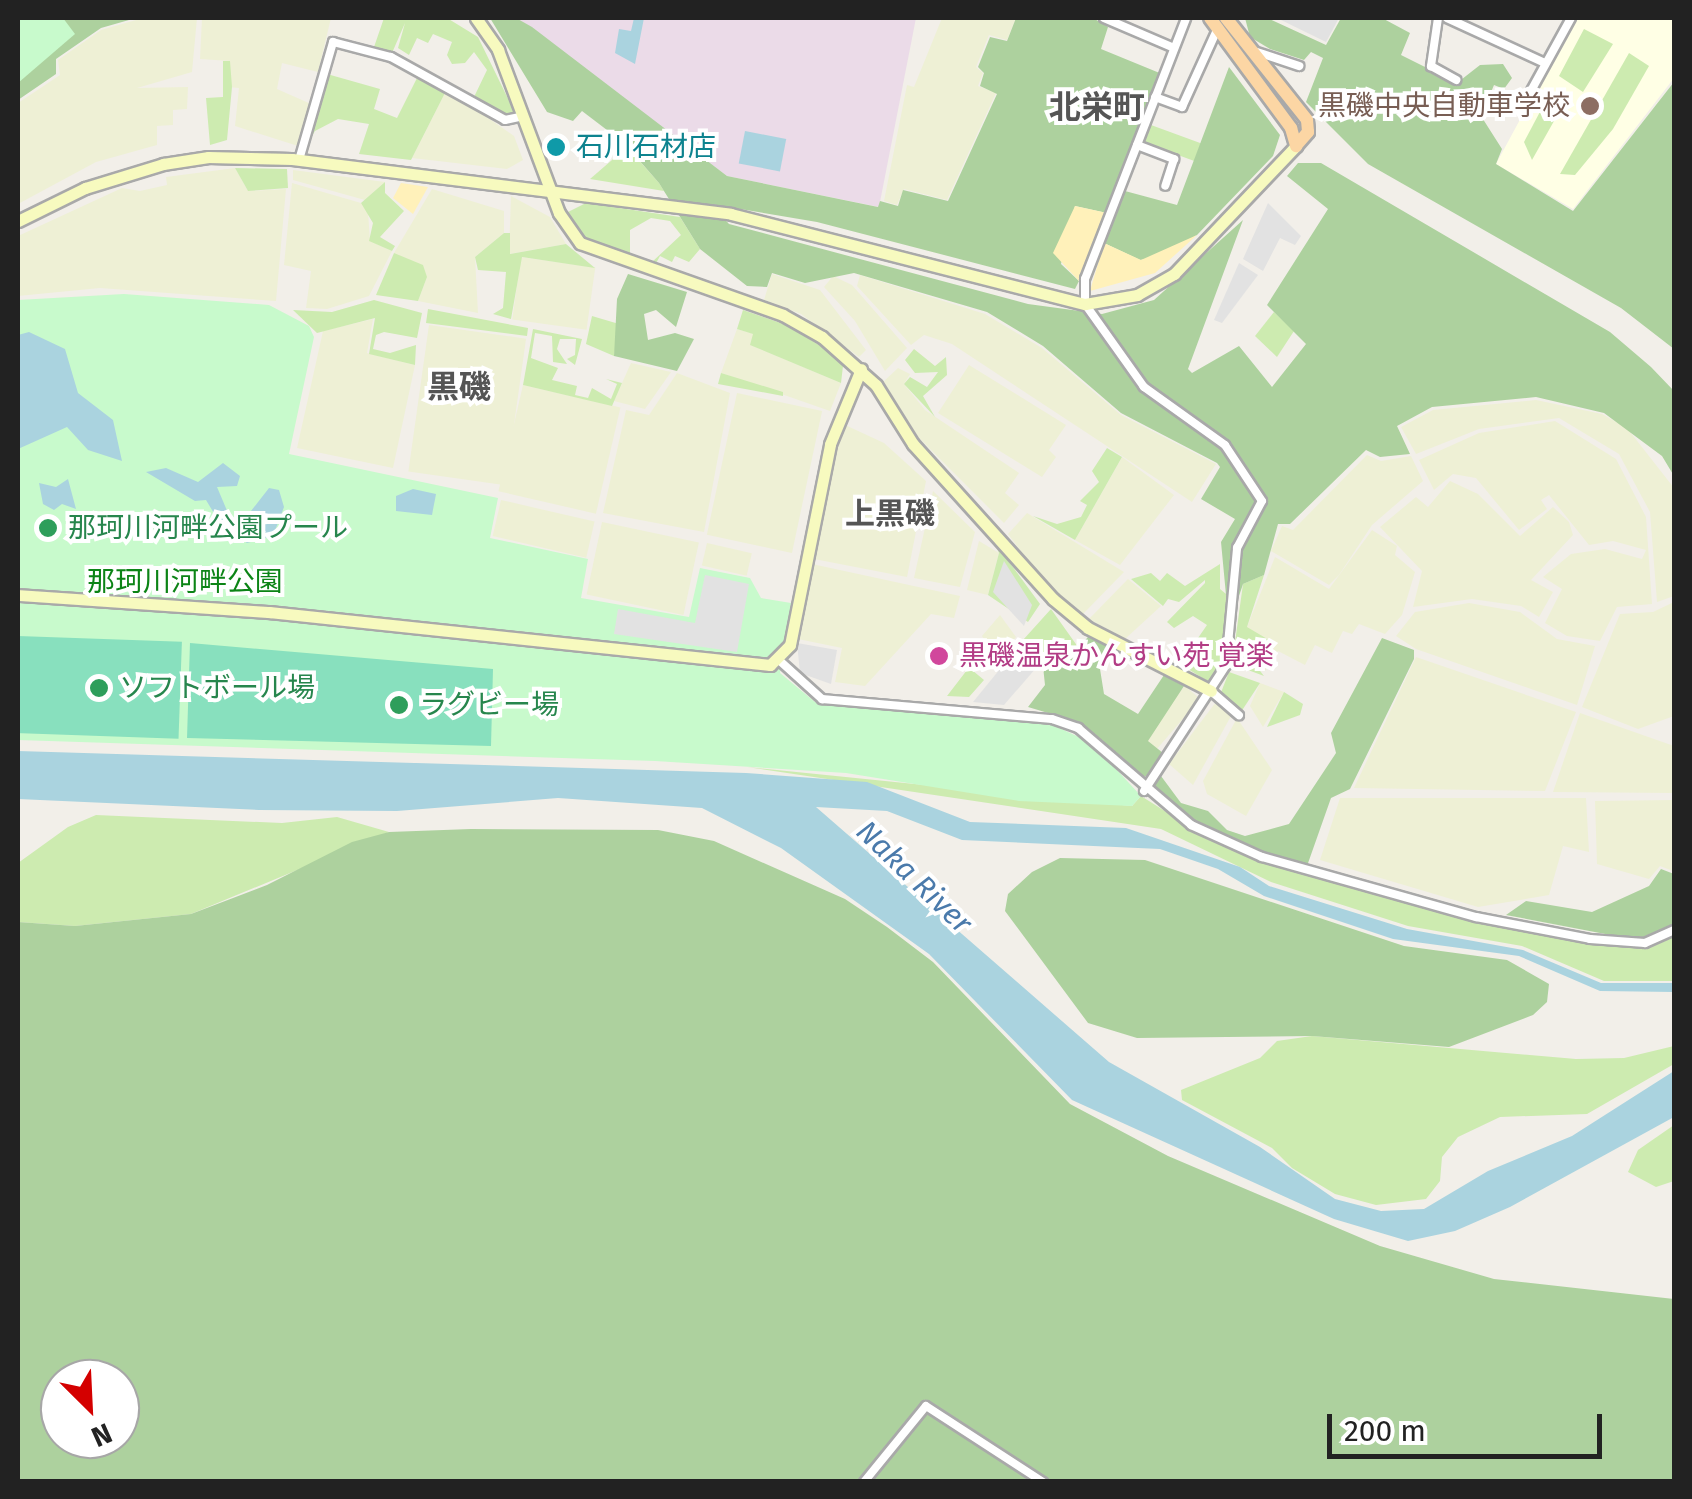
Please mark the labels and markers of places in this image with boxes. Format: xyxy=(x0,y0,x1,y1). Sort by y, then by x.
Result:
place label: 黒磯中央自動車学校 xyxy=(1318,89,1570,123)
marker: 黒磯中央自動車学校 xyxy=(1579,95,1601,117)
place label: 石川石材店 xyxy=(576,130,716,164)
marker: 石川石材店 xyxy=(545,136,567,158)
place label: 那珂川河畔公園プール xyxy=(68,511,348,545)
marker: 那珂川河畔公園プール xyxy=(37,517,59,539)
place label: 黒磯温泉かんすい苑 覚楽 xyxy=(959,639,1274,673)
marker: 黒磯温泉かんすい苑 覚楽 xyxy=(928,645,950,667)
place label: ソフトボール場 xyxy=(119,671,315,705)
marker: ソフトボール場 xyxy=(88,677,110,699)
place label: ラグビー場 xyxy=(419,688,559,722)
marker: ラグビー場 xyxy=(388,694,410,716)

